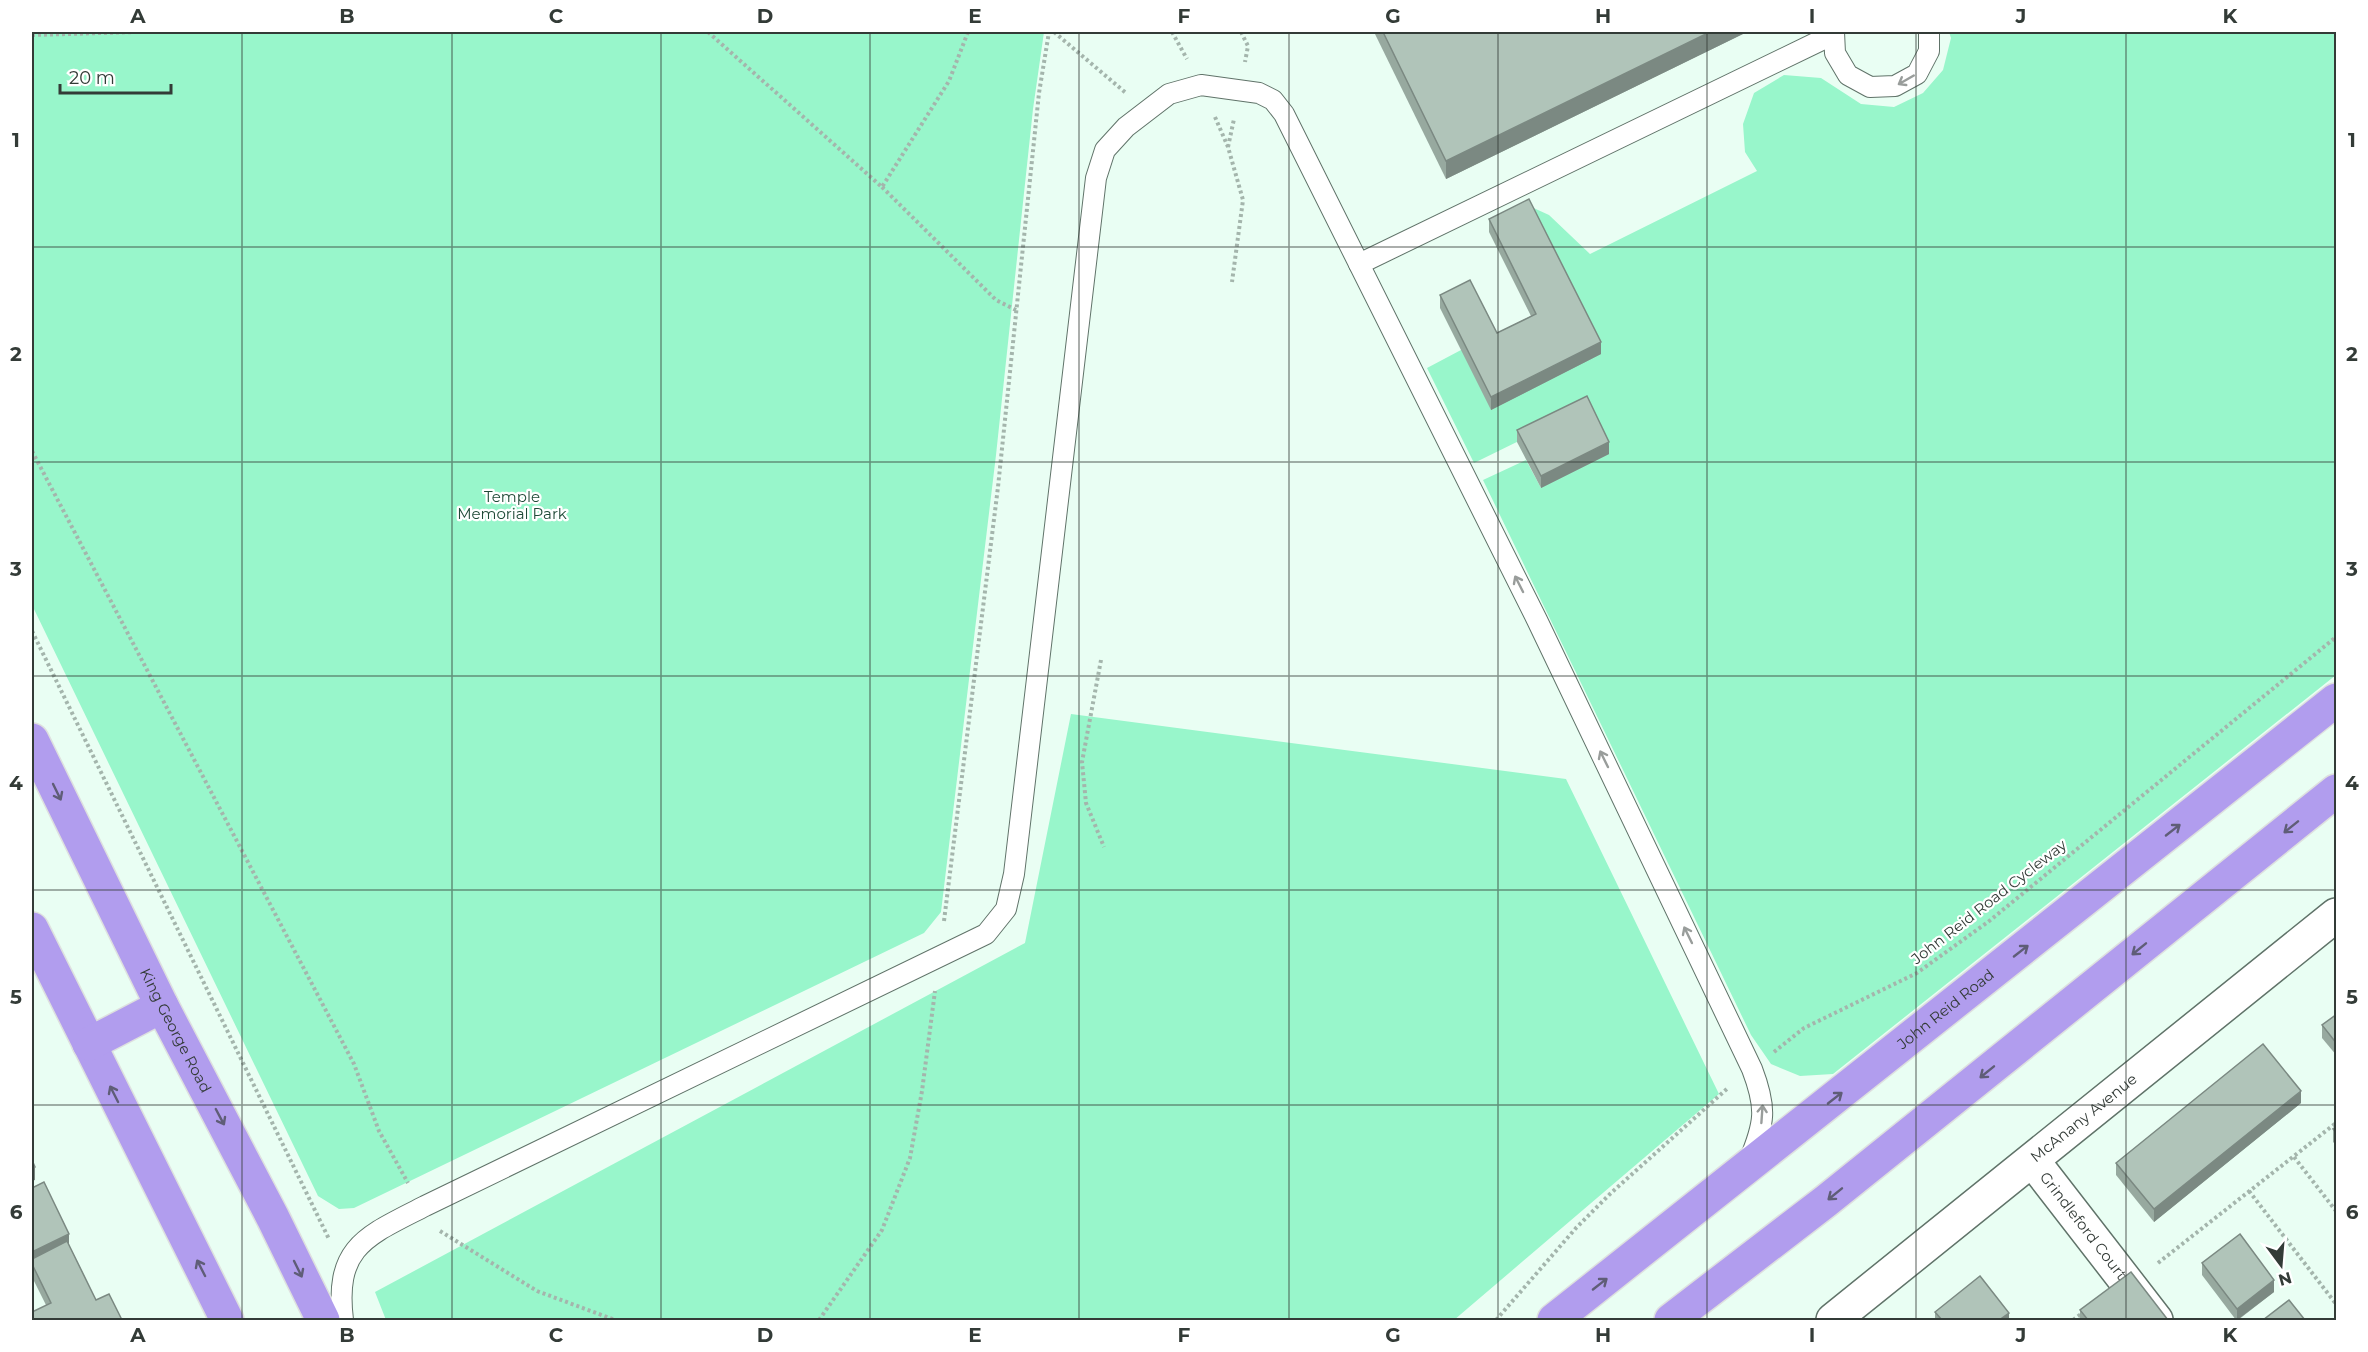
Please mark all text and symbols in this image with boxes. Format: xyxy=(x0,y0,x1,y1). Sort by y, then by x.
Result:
text: A xyxy=(129,4,146,28)
text: B xyxy=(339,4,355,28)
text: C xyxy=(549,4,564,28)
text: D xyxy=(757,4,773,28)
text: E xyxy=(968,4,982,28)
text: F xyxy=(1178,4,1191,28)
text: G xyxy=(1385,4,1401,28)
text: H xyxy=(1595,4,1611,28)
text: I xyxy=(1809,4,1815,28)
text: J xyxy=(2015,4,2026,28)
text: K xyxy=(2223,4,2239,28)
scale bar xyxy=(60,57,171,95)
text: 20 m xyxy=(69,67,115,89)
one-way arrow xyxy=(1898,75,1915,87)
text: 1 xyxy=(12,128,20,152)
text: 1 xyxy=(2348,128,2356,152)
text: 2 xyxy=(10,342,22,366)
text: 2 xyxy=(2346,342,2358,366)
park label: Temple Memorial Park xyxy=(457,487,567,523)
text: 3 xyxy=(9,557,22,581)
text: 3 xyxy=(2345,557,2358,581)
one-way arrow xyxy=(1513,575,1524,593)
one-way arrow xyxy=(1597,751,1609,769)
text: 4 xyxy=(9,771,23,795)
text: 4 xyxy=(2345,771,2359,795)
one-way arrow xyxy=(52,783,64,801)
one-way arrow xyxy=(2283,821,2299,834)
one-way arrow xyxy=(2165,823,2181,836)
street label: John Reid Road Cycleway xyxy=(1907,835,2071,969)
one-way arrow xyxy=(1682,927,1694,945)
one-way arrow xyxy=(2131,943,2147,956)
one-way arrow xyxy=(2012,944,2028,957)
street label: King George Road xyxy=(136,965,216,1096)
street label: John Reid Road xyxy=(1892,965,1998,1054)
text: 5 xyxy=(10,985,22,1009)
text: 5 xyxy=(2346,985,2358,1009)
one-way arrow xyxy=(1979,1065,1995,1078)
street label: McAnany Avenue xyxy=(2026,1069,2141,1166)
one-way arrow xyxy=(108,1085,119,1103)
one-way arrow xyxy=(1827,1092,1843,1105)
one-way arrow xyxy=(1757,1104,1768,1124)
one-way arrow xyxy=(214,1108,226,1125)
street label: Grindleford Court xyxy=(2036,1168,2131,1283)
one-way arrow xyxy=(1827,1187,1843,1200)
text: 6 xyxy=(10,1200,23,1224)
text: 6 xyxy=(2346,1200,2359,1224)
north arrow xyxy=(2251,1235,2311,1295)
one-way arrow xyxy=(195,1260,207,1278)
one-way arrow xyxy=(293,1260,304,1278)
text: N xyxy=(2276,1268,2294,1290)
one-way arrow xyxy=(1591,1278,1607,1291)
text: A xyxy=(129,1323,146,1347)
text: B xyxy=(339,1323,355,1347)
text: C xyxy=(549,1323,564,1347)
text: D xyxy=(757,1323,773,1347)
text: E xyxy=(968,1323,982,1347)
text: F xyxy=(1178,1323,1191,1347)
text: G xyxy=(1385,1323,1401,1347)
text: H xyxy=(1595,1323,1611,1347)
text: I xyxy=(1809,1323,1815,1347)
text: J xyxy=(2015,1323,2026,1347)
text: K xyxy=(2223,1323,2239,1347)

